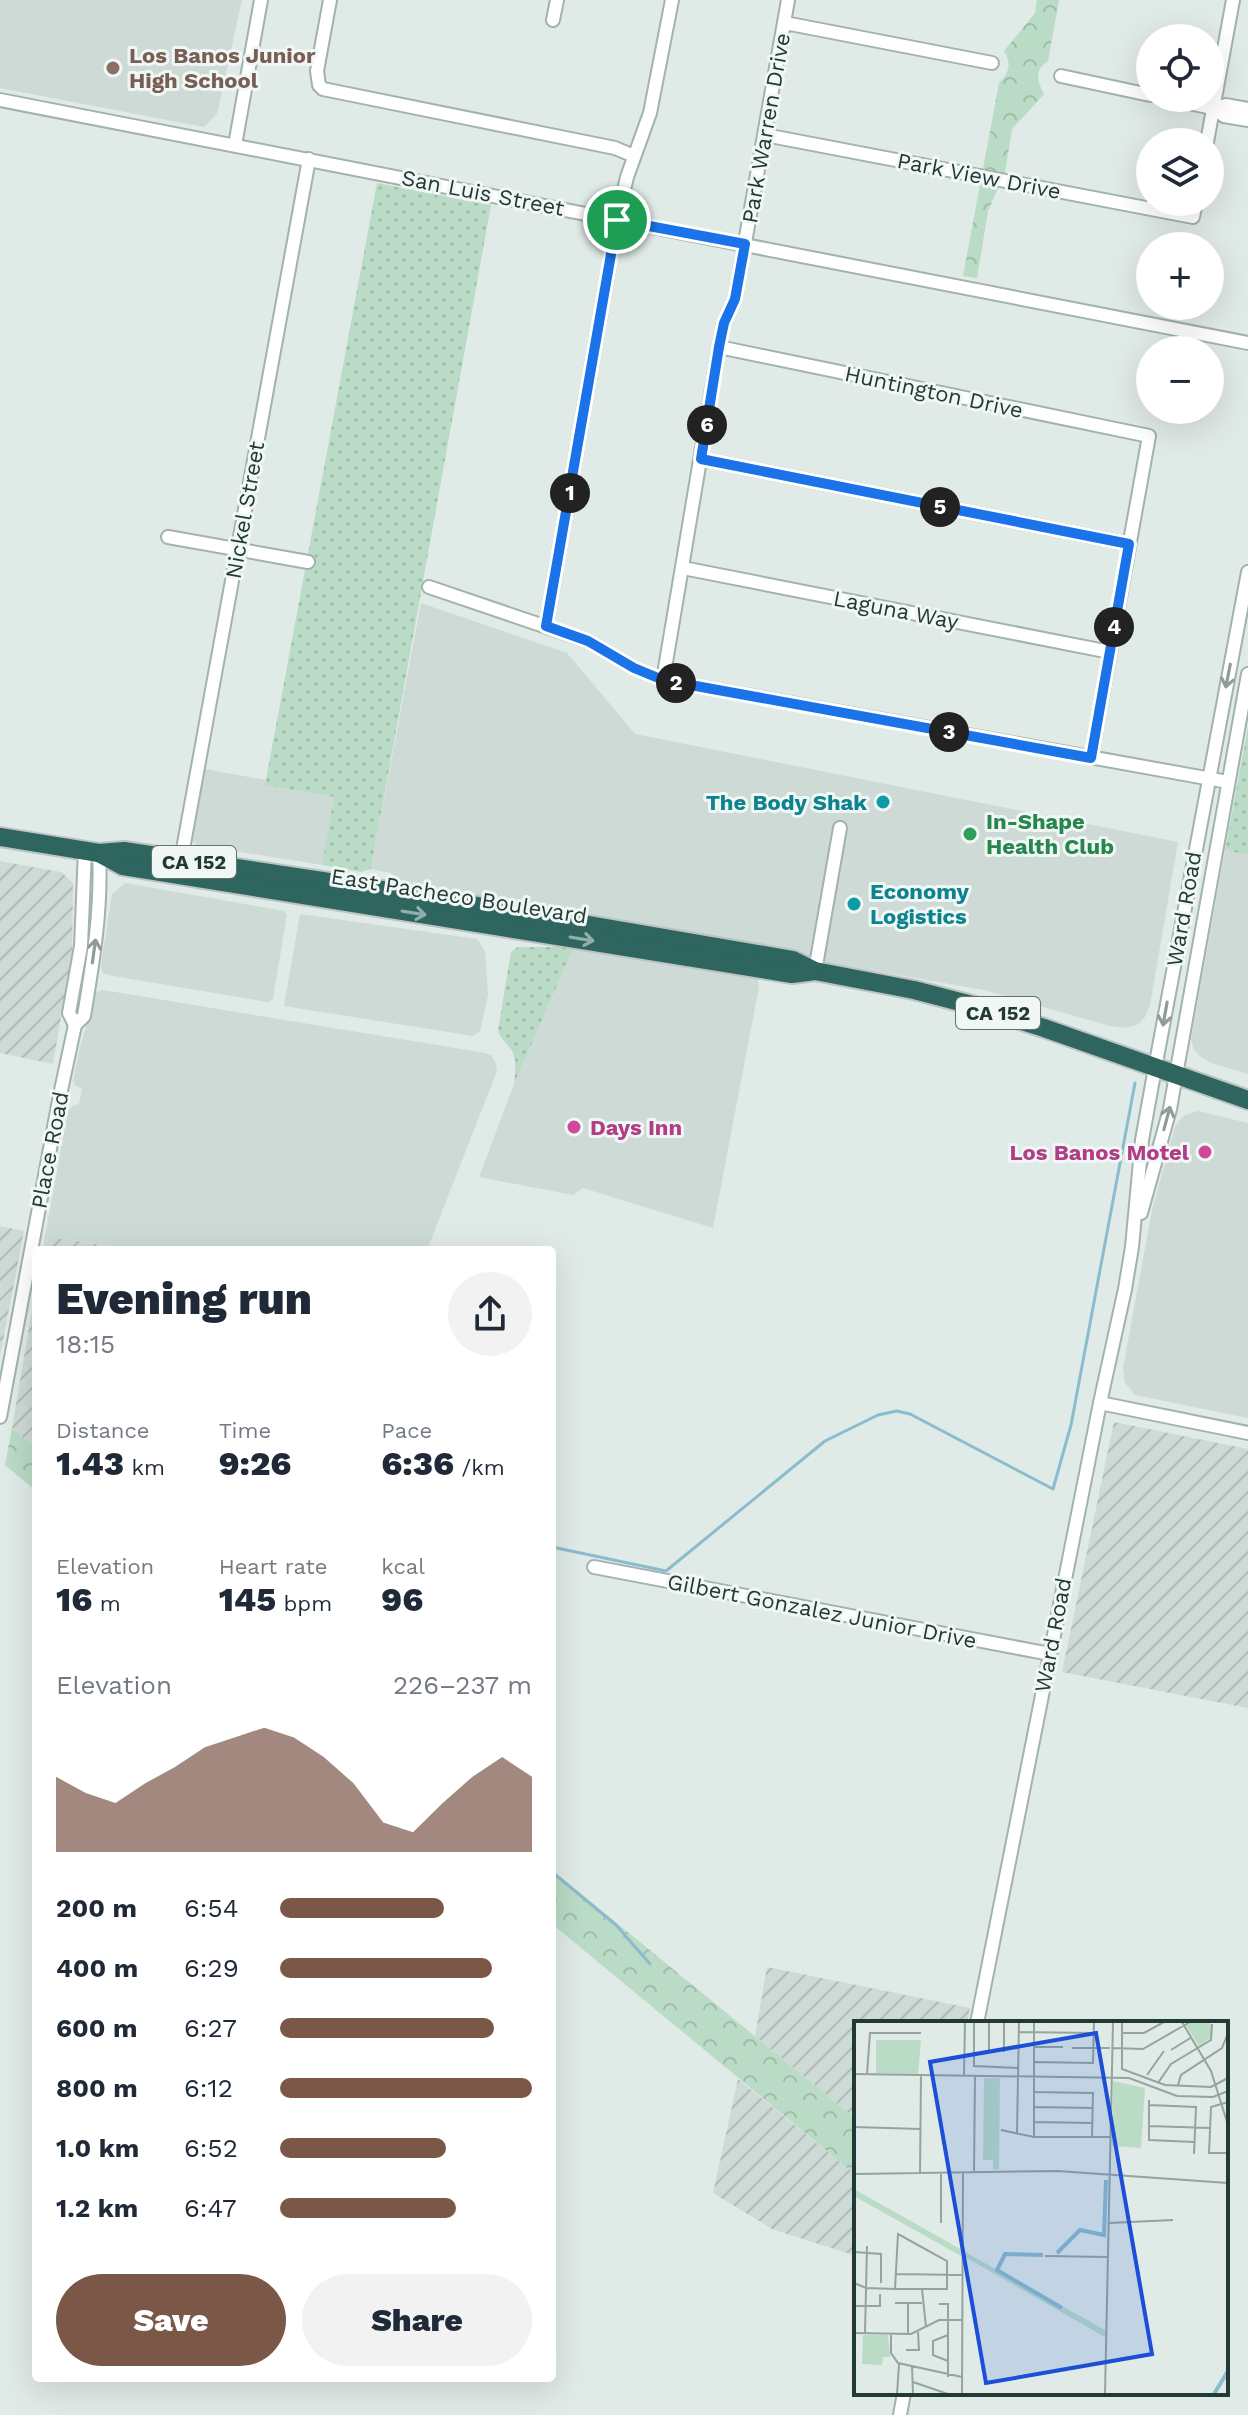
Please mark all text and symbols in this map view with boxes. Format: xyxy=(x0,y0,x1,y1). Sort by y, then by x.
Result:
map controls xyxy=(1136,24,1224,424)
button: locate xyxy=(1136,24,1224,112)
street label: Park Warren Drive xyxy=(737,31,795,225)
place label: Los Banos Junior High School xyxy=(129,43,316,93)
marker: Los Banos Junior High School xyxy=(104,59,122,77)
button: layers xyxy=(1136,128,1224,216)
street label: Park View Drive xyxy=(895,148,1063,204)
street label: San Luis Street xyxy=(400,165,566,221)
pin xyxy=(583,186,651,254)
icon: arrive xyxy=(595,198,639,242)
button: + xyxy=(1136,232,1224,320)
button: − xyxy=(1136,336,1224,424)
street label: Huntington Drive xyxy=(843,361,1025,423)
pin: 6 xyxy=(687,405,727,445)
text: 6 xyxy=(700,412,714,437)
street label: Nickel Street xyxy=(221,439,269,581)
pin: 1 xyxy=(550,473,590,513)
text: 1 xyxy=(565,480,575,505)
pin: 5 xyxy=(920,487,960,527)
text: 5 xyxy=(934,494,946,519)
street label: Laguna Way xyxy=(831,586,961,634)
pin: 4 xyxy=(1094,607,1134,647)
text: 4 xyxy=(1107,614,1121,639)
pin: 2 xyxy=(656,663,696,703)
one-way arrow xyxy=(1220,663,1235,689)
text: 2 xyxy=(669,670,683,695)
pin: 3 xyxy=(929,712,969,752)
text: 3 xyxy=(942,719,956,744)
place label: The Body Shak xyxy=(706,790,867,815)
marker: The Body Shak xyxy=(874,793,892,811)
place label: In-Shape Health Club xyxy=(986,809,1114,859)
marker: In-Shape Health Club xyxy=(961,825,979,843)
road number: CA 152 xyxy=(152,846,236,878)
street label: Ward Road xyxy=(1162,850,1206,968)
street label: East Pacheco Boulevard xyxy=(329,863,589,929)
place label: Economy Logistics xyxy=(870,879,969,929)
marker: Economy Logistics xyxy=(845,895,863,913)
one-way arrow xyxy=(401,906,426,921)
one-way arrow xyxy=(568,933,594,948)
one-way arrow xyxy=(87,939,102,965)
road number: CA 152 xyxy=(956,997,1040,1029)
one-way arrow xyxy=(1156,1001,1171,1027)
street label: Place Road xyxy=(26,1089,74,1211)
one-way arrow xyxy=(1160,1105,1175,1131)
place label: Days Inn xyxy=(590,1115,682,1140)
marker: Days Inn xyxy=(565,1118,583,1136)
place label: Los Banos Motel xyxy=(1009,1140,1190,1165)
marker: Los Banos Motel xyxy=(1196,1143,1214,1161)
button: share xyxy=(448,1272,532,1356)
text: Evening run xyxy=(56,1273,312,1325)
text: 18:15 xyxy=(56,1329,115,1359)
text: Distance xyxy=(56,1418,150,1443)
text: Time xyxy=(219,1418,271,1443)
text: Pace xyxy=(381,1418,432,1443)
text: 1.43 xyxy=(56,1443,124,1483)
text: 9:26 xyxy=(219,1443,291,1483)
text: 6:36 xyxy=(381,1443,454,1483)
text: km xyxy=(124,1455,165,1480)
text: /km xyxy=(454,1455,505,1480)
text: Elevation xyxy=(56,1554,154,1579)
text: Heart rate xyxy=(219,1554,327,1579)
text: kcal xyxy=(381,1554,425,1579)
street label: Gilbert Gonzalez Junior Drive xyxy=(665,1569,979,1653)
street label: Ward Road xyxy=(1030,1576,1076,1694)
text: 16 xyxy=(56,1579,92,1619)
text: 145 xyxy=(219,1579,276,1619)
text: 96 xyxy=(381,1579,423,1619)
text: m xyxy=(92,1591,121,1616)
text: bpm xyxy=(276,1591,332,1616)
text: Elevation xyxy=(56,1670,172,1700)
text: 226–237 m xyxy=(393,1670,532,1700)
text: 200 m xyxy=(56,1893,137,1923)
text: 6:54 xyxy=(184,1893,239,1923)
text: 400 m xyxy=(56,1953,138,1983)
text: 6:29 xyxy=(184,1953,239,1983)
text: 600 m xyxy=(56,2013,137,2043)
text: 6:27 xyxy=(184,2013,237,2043)
inset map xyxy=(854,2021,1228,2395)
text: 800 m xyxy=(56,2073,138,2103)
text: 6:12 xyxy=(184,2073,233,2103)
text: 1.0 km xyxy=(56,2133,139,2163)
text: 6:52 xyxy=(184,2133,238,2163)
text: 1.2 km xyxy=(56,2193,138,2223)
text: 6:47 xyxy=(184,2193,237,2223)
button: Save xyxy=(56,2274,286,2366)
button: Share xyxy=(302,2274,532,2366)

